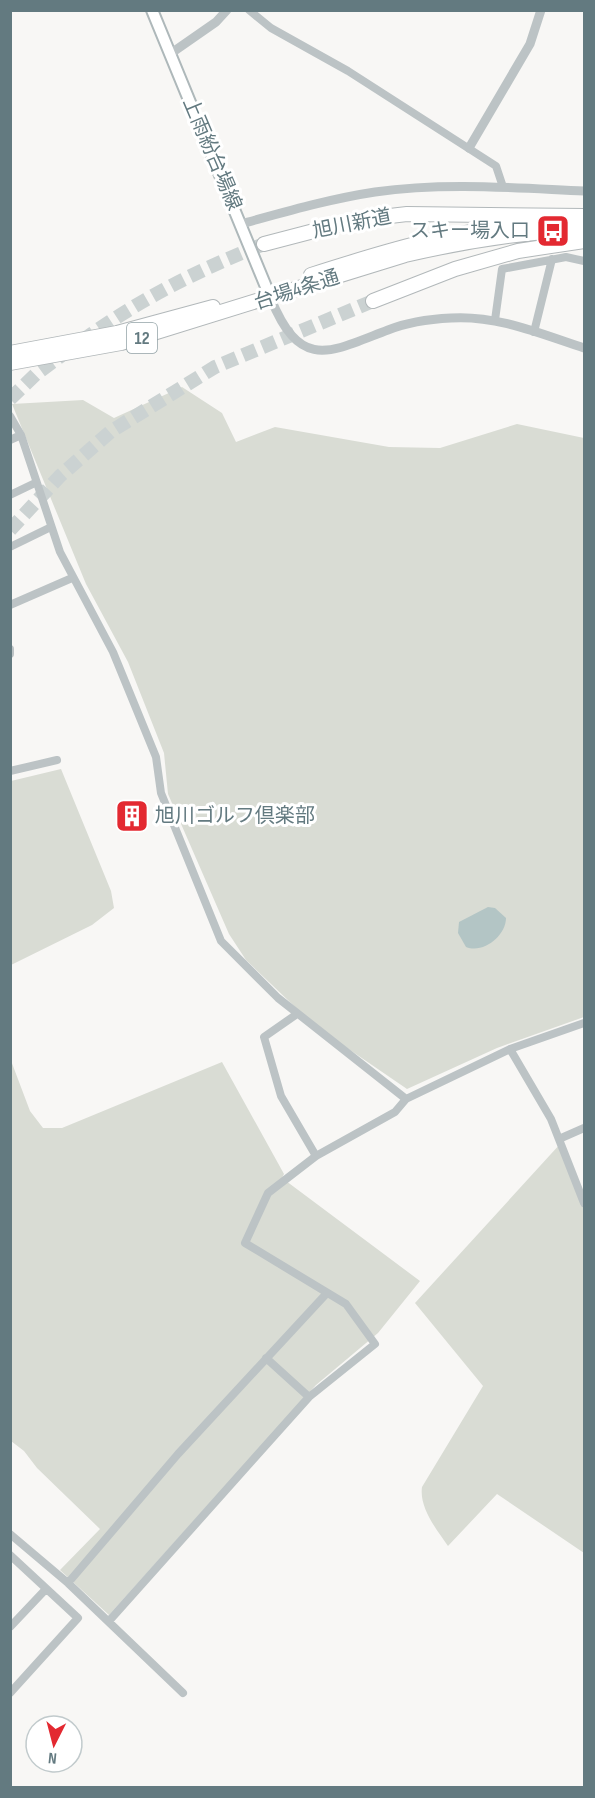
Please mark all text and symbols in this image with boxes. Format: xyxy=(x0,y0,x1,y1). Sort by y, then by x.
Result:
street label: 上雨紛台場線 xyxy=(178,94,246,214)
street label: 旭川新道 xyxy=(310,205,394,243)
bus stop icon: スキー場入口 xyxy=(535,213,571,249)
place label: スキー場入口 xyxy=(410,219,530,243)
street label: 台場4条通 xyxy=(251,265,343,315)
road number: 12 xyxy=(127,323,157,353)
building icon: 旭川ゴルフ倶楽部 xyxy=(114,798,150,834)
place label: 旭川ゴルフ倶楽部 xyxy=(155,804,315,828)
north arrow xyxy=(24,1714,84,1774)
text: N xyxy=(47,1748,58,1767)

